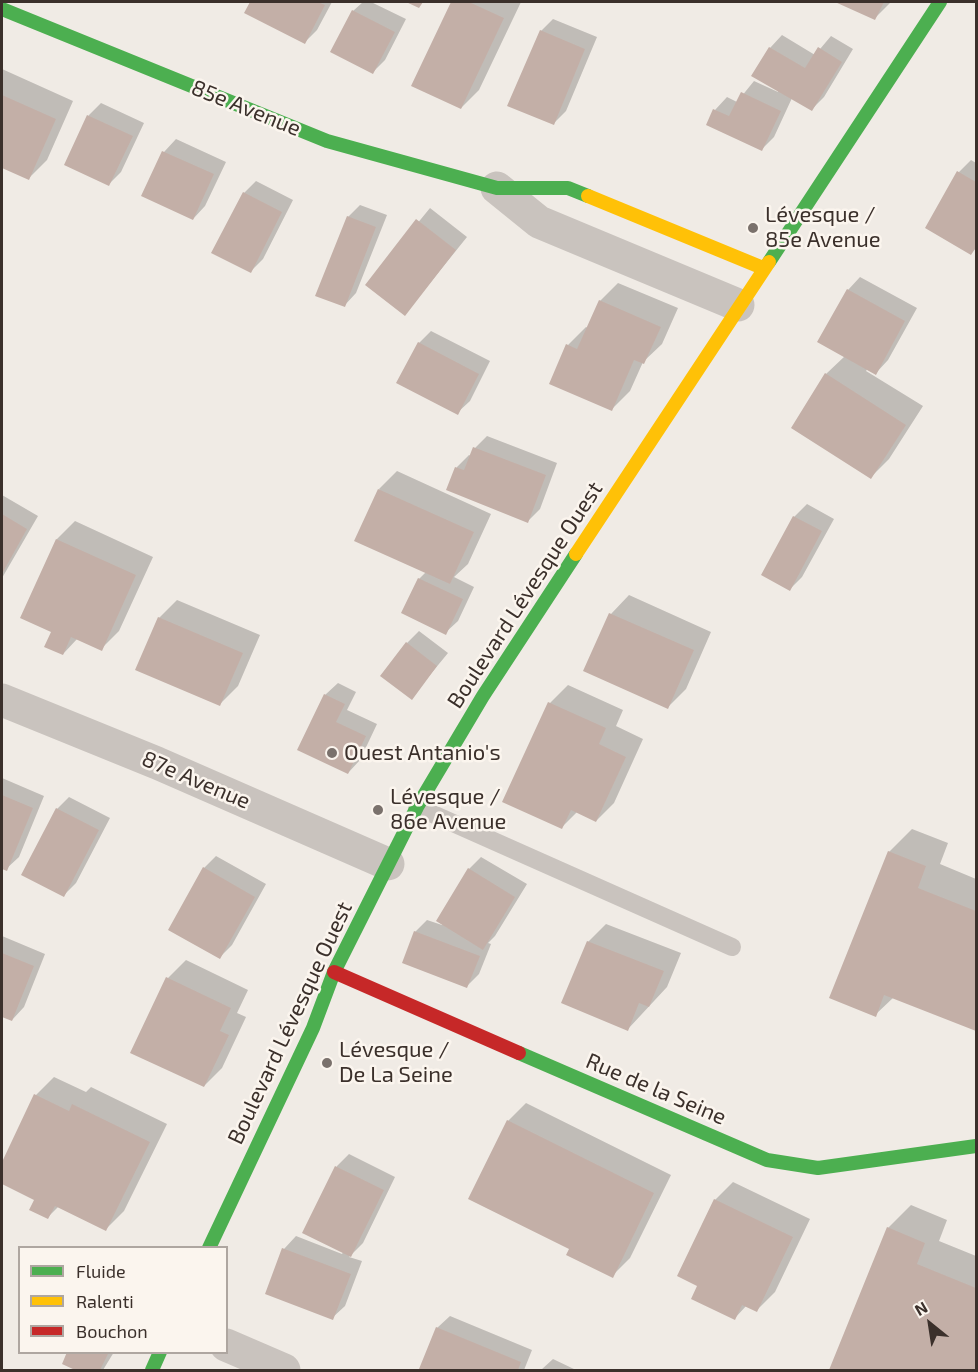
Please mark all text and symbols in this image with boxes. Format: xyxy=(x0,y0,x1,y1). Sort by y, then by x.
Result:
street label: 85e Avenue xyxy=(187,74,305,142)
place label: Lévesque / 85e Avenue xyxy=(765,202,881,254)
marker: Lévesque / 85e Avenue xyxy=(746,221,760,235)
street label: Boulevard Lévesque Ouest xyxy=(442,477,608,713)
place label: Ouest Antanio's xyxy=(344,740,501,766)
street label: 87e Avenue xyxy=(138,745,254,815)
marker: Ouest Antanio's xyxy=(325,746,339,760)
place label: Lévesque / 86e Avenue xyxy=(390,784,506,836)
marker: Lévesque / 86e Avenue xyxy=(371,803,385,817)
street label: Boulevard Lévesque Ouest xyxy=(222,897,358,1149)
place label: Lévesque / De La Seine xyxy=(339,1037,453,1088)
street label: Rue de la Seine xyxy=(582,1048,730,1130)
marker: Lévesque / De La Seine xyxy=(320,1056,334,1070)
legend xyxy=(18,1246,228,1354)
text: Fluide xyxy=(76,1260,126,1282)
text: Ralenti xyxy=(76,1290,134,1312)
north arrow xyxy=(900,1294,960,1354)
text: N xyxy=(911,1297,931,1319)
text: Bouchon xyxy=(76,1320,148,1342)

